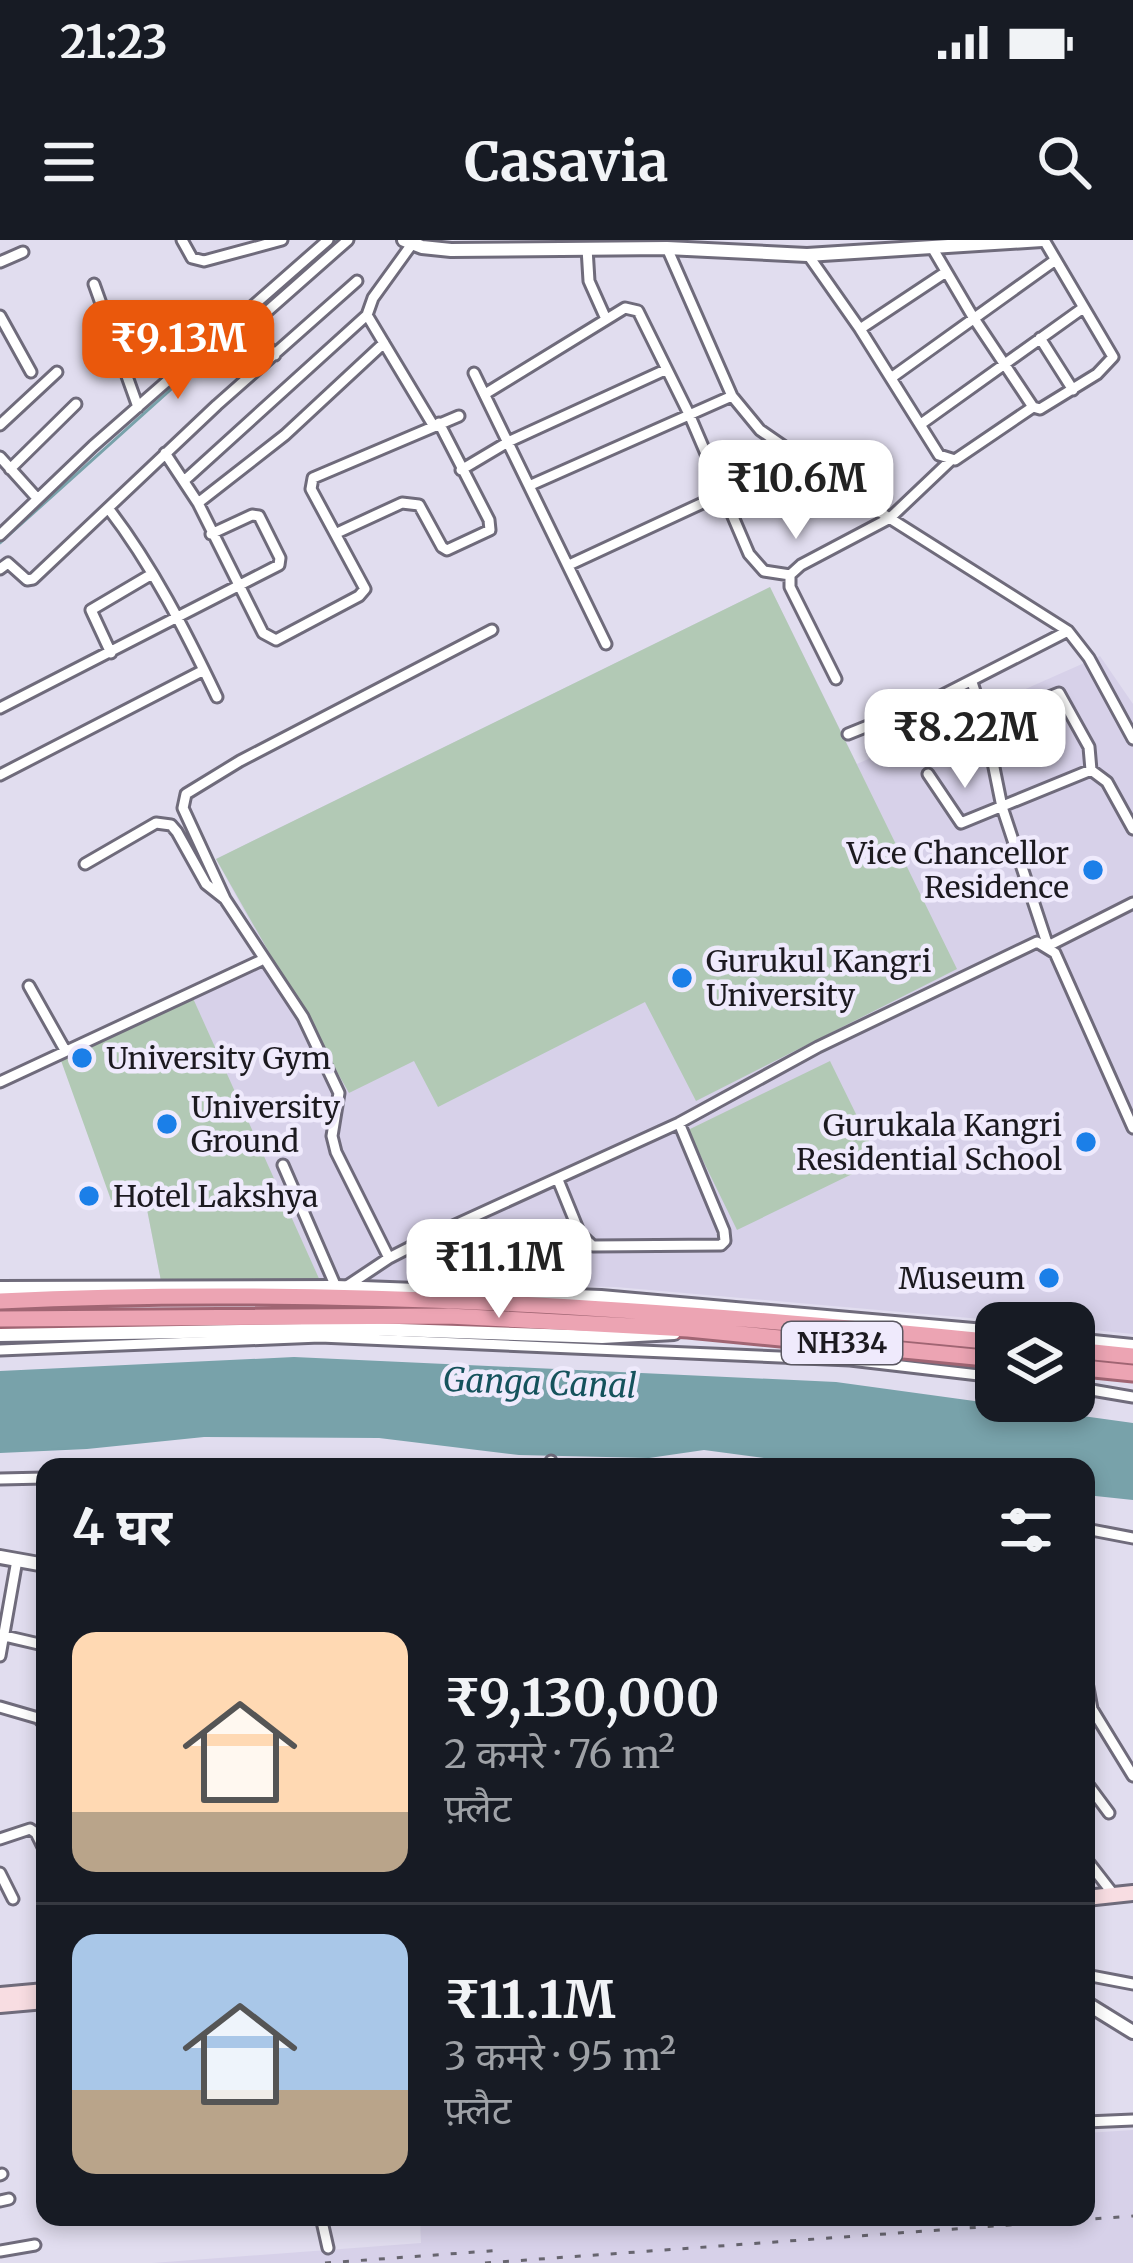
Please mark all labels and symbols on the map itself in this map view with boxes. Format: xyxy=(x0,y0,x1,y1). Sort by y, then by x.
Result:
pin: ₹9.13M xyxy=(80,300,276,402)
pin: ₹10.6M xyxy=(698,440,894,542)
pin: ₹8.22M xyxy=(867,689,1063,791)
place label: Vice Chancellor Residence xyxy=(846,834,1069,906)
marker: Vice Chancellor Residence xyxy=(1080,857,1106,883)
place label: Gurukul Kangri University xyxy=(706,942,931,1014)
marker: Gurukul Kangri University xyxy=(669,965,695,991)
place label: University Gym xyxy=(106,1039,331,1077)
marker: University Gym xyxy=(69,1045,95,1071)
place label: University Ground xyxy=(191,1088,341,1160)
place label: Gurukala Kangri Residential School xyxy=(796,1106,1062,1178)
marker: University Ground xyxy=(154,1111,180,1137)
marker: Gurukala Kangri Residential School xyxy=(1073,1129,1099,1155)
place label: Hotel Lakshya xyxy=(113,1177,318,1215)
marker: Hotel Lakshya xyxy=(76,1183,102,1209)
pin: ₹11.1M xyxy=(401,1219,597,1321)
place label: Museum xyxy=(898,1259,1025,1297)
marker: Museum xyxy=(1036,1265,1062,1291)
road number: NH334 xyxy=(782,1322,902,1364)
water label: Ganga Canal xyxy=(442,1359,638,1407)

